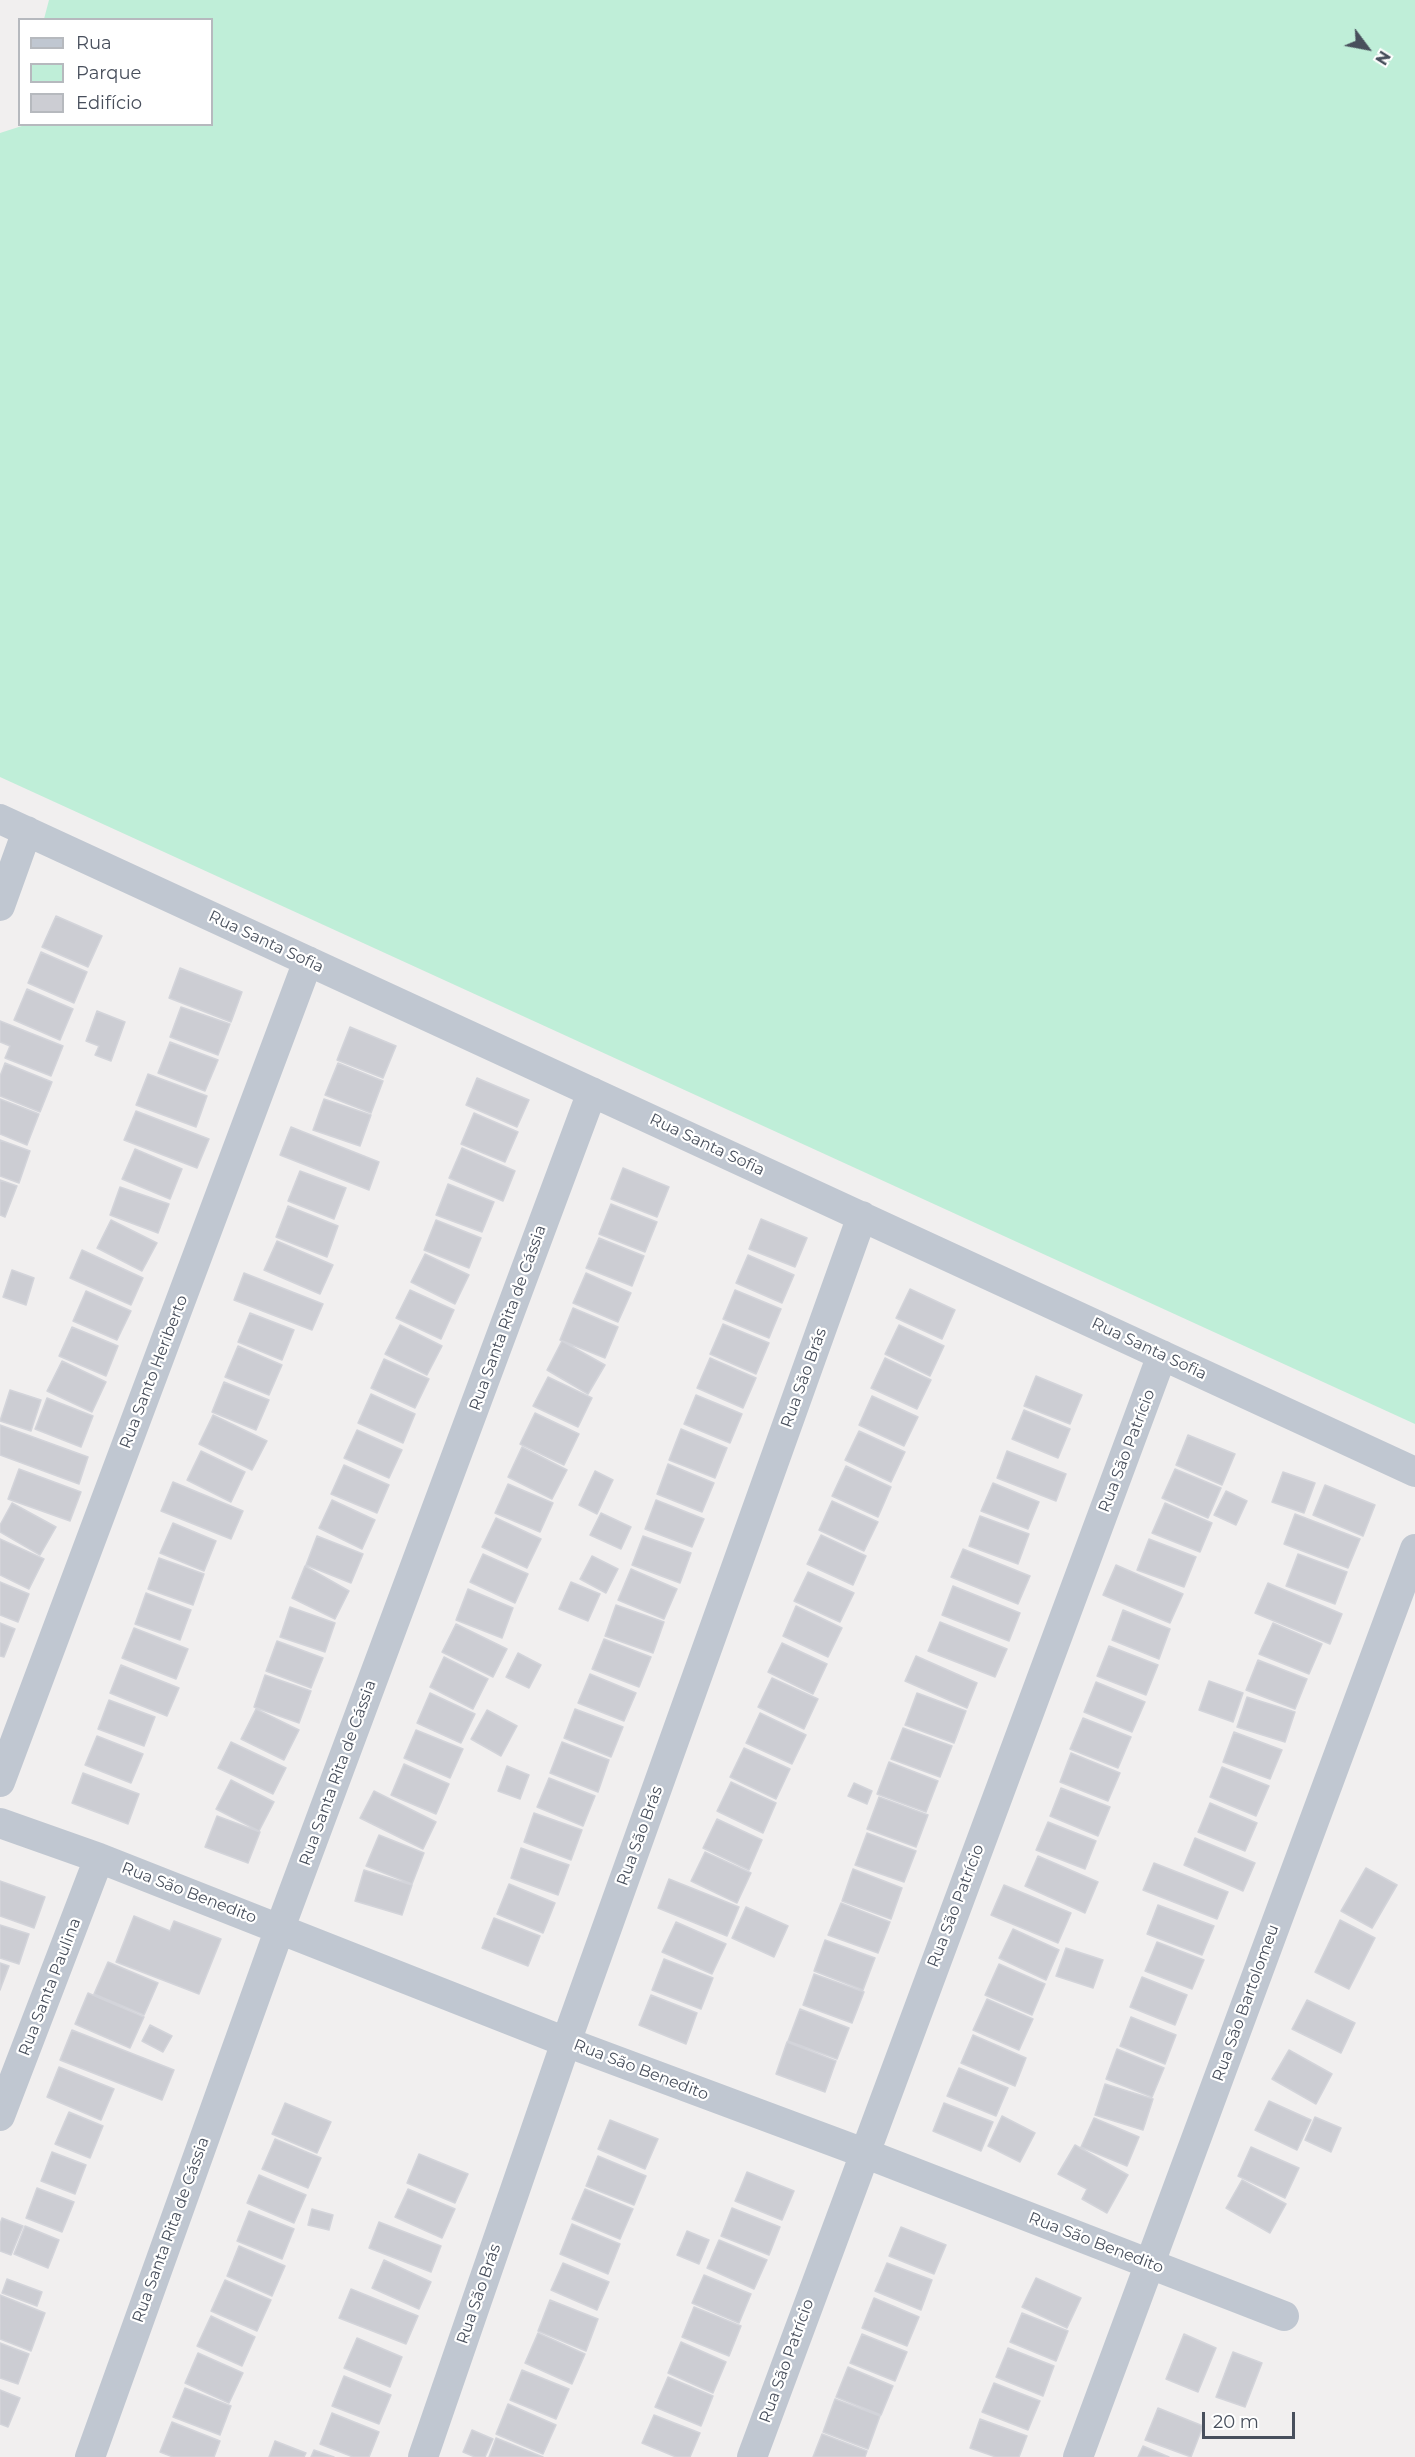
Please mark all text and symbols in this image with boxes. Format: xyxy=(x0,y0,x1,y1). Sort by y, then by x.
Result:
legend xyxy=(18,18,213,126)
north arrow xyxy=(1337,18,1397,78)
text: Rua xyxy=(76,32,112,54)
text: N xyxy=(1371,47,1394,68)
text: Parque xyxy=(76,62,141,84)
text: Edifício xyxy=(76,92,142,114)
street label: Rua Santa Sofia xyxy=(205,907,327,977)
street label: Rua Santa Sofia xyxy=(646,1110,768,1180)
street label: Rua Santa Rita de Cássia xyxy=(465,1223,551,1413)
street label: Rua Santo Heriberto xyxy=(116,1292,192,1452)
street label: Rua Santa Sofia xyxy=(1088,1314,1210,1384)
street label: Rua São Brás xyxy=(777,1326,831,1430)
street label: Rua São Patrício xyxy=(1095,1387,1159,1515)
street label: Rua Santa Rita de Cássia xyxy=(295,1678,381,1868)
street label: Rua São Brás xyxy=(613,1784,667,1888)
street label: Rua São Patrício xyxy=(924,1842,988,1970)
street label: Rua São Benedito xyxy=(119,1858,259,1928)
street label: Rua Santa Paulina xyxy=(15,1915,85,2059)
street label: Rua São Bartolomeu xyxy=(1209,1922,1283,2084)
street label: Rua São Benedito xyxy=(571,2035,711,2105)
street label: Rua Santa Rita de Cássia xyxy=(128,2135,214,2325)
street label: Rua São Benedito xyxy=(1026,2208,1166,2278)
street label: Rua São Brás xyxy=(453,2241,505,2347)
street label: Rua São Patrício xyxy=(756,2296,818,2426)
scale bar xyxy=(1205,2400,1298,2438)
text: 20 m xyxy=(1213,2411,1259,2433)

